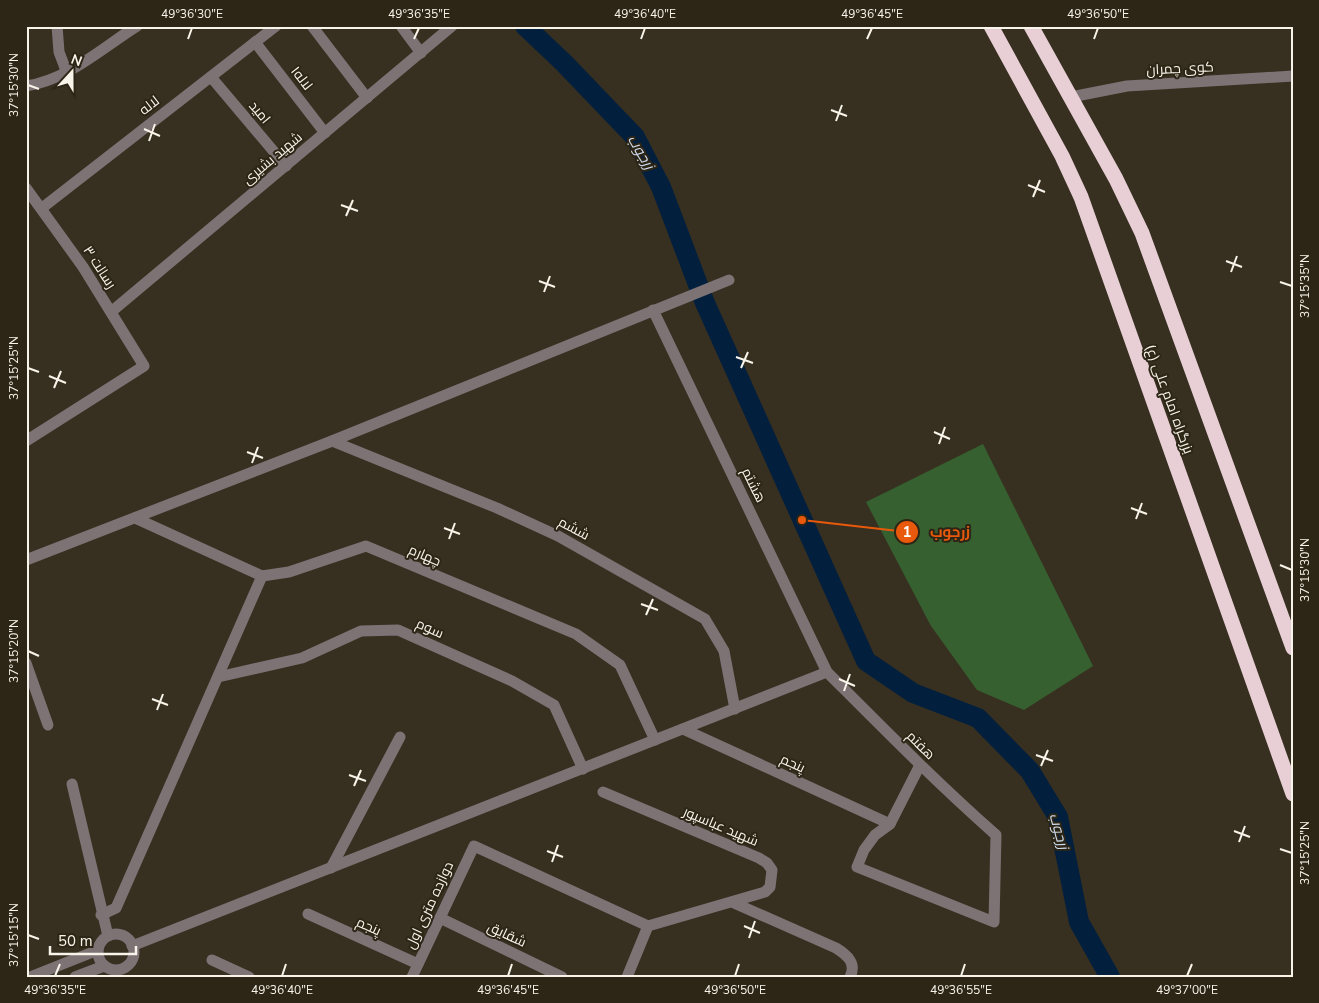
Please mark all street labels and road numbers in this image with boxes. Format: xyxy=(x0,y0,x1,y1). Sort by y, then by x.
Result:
street label: کوی چمران xyxy=(1146,57,1214,80)
street label: لاله۱ xyxy=(286,62,317,94)
street label: لاله xyxy=(135,91,163,119)
street label: امید xyxy=(245,97,275,128)
street label: شهید بشیری xyxy=(238,128,306,189)
street label: رسالت ۳ xyxy=(79,242,121,292)
street label: بزرگراه امام علی (ع) xyxy=(1141,342,1198,457)
street label: هشتم xyxy=(737,465,770,506)
street label: ششم xyxy=(555,512,593,545)
street label: چهارم xyxy=(406,540,444,571)
street label: سوم xyxy=(413,614,447,643)
street label: هفتم xyxy=(902,727,939,764)
street label: پنجم xyxy=(777,749,809,778)
street label: شهید عباسپور xyxy=(679,802,761,851)
street label: دوازده متری اول xyxy=(401,858,458,952)
street label: پنجم xyxy=(353,912,385,941)
street label: شقایق xyxy=(484,917,529,952)

